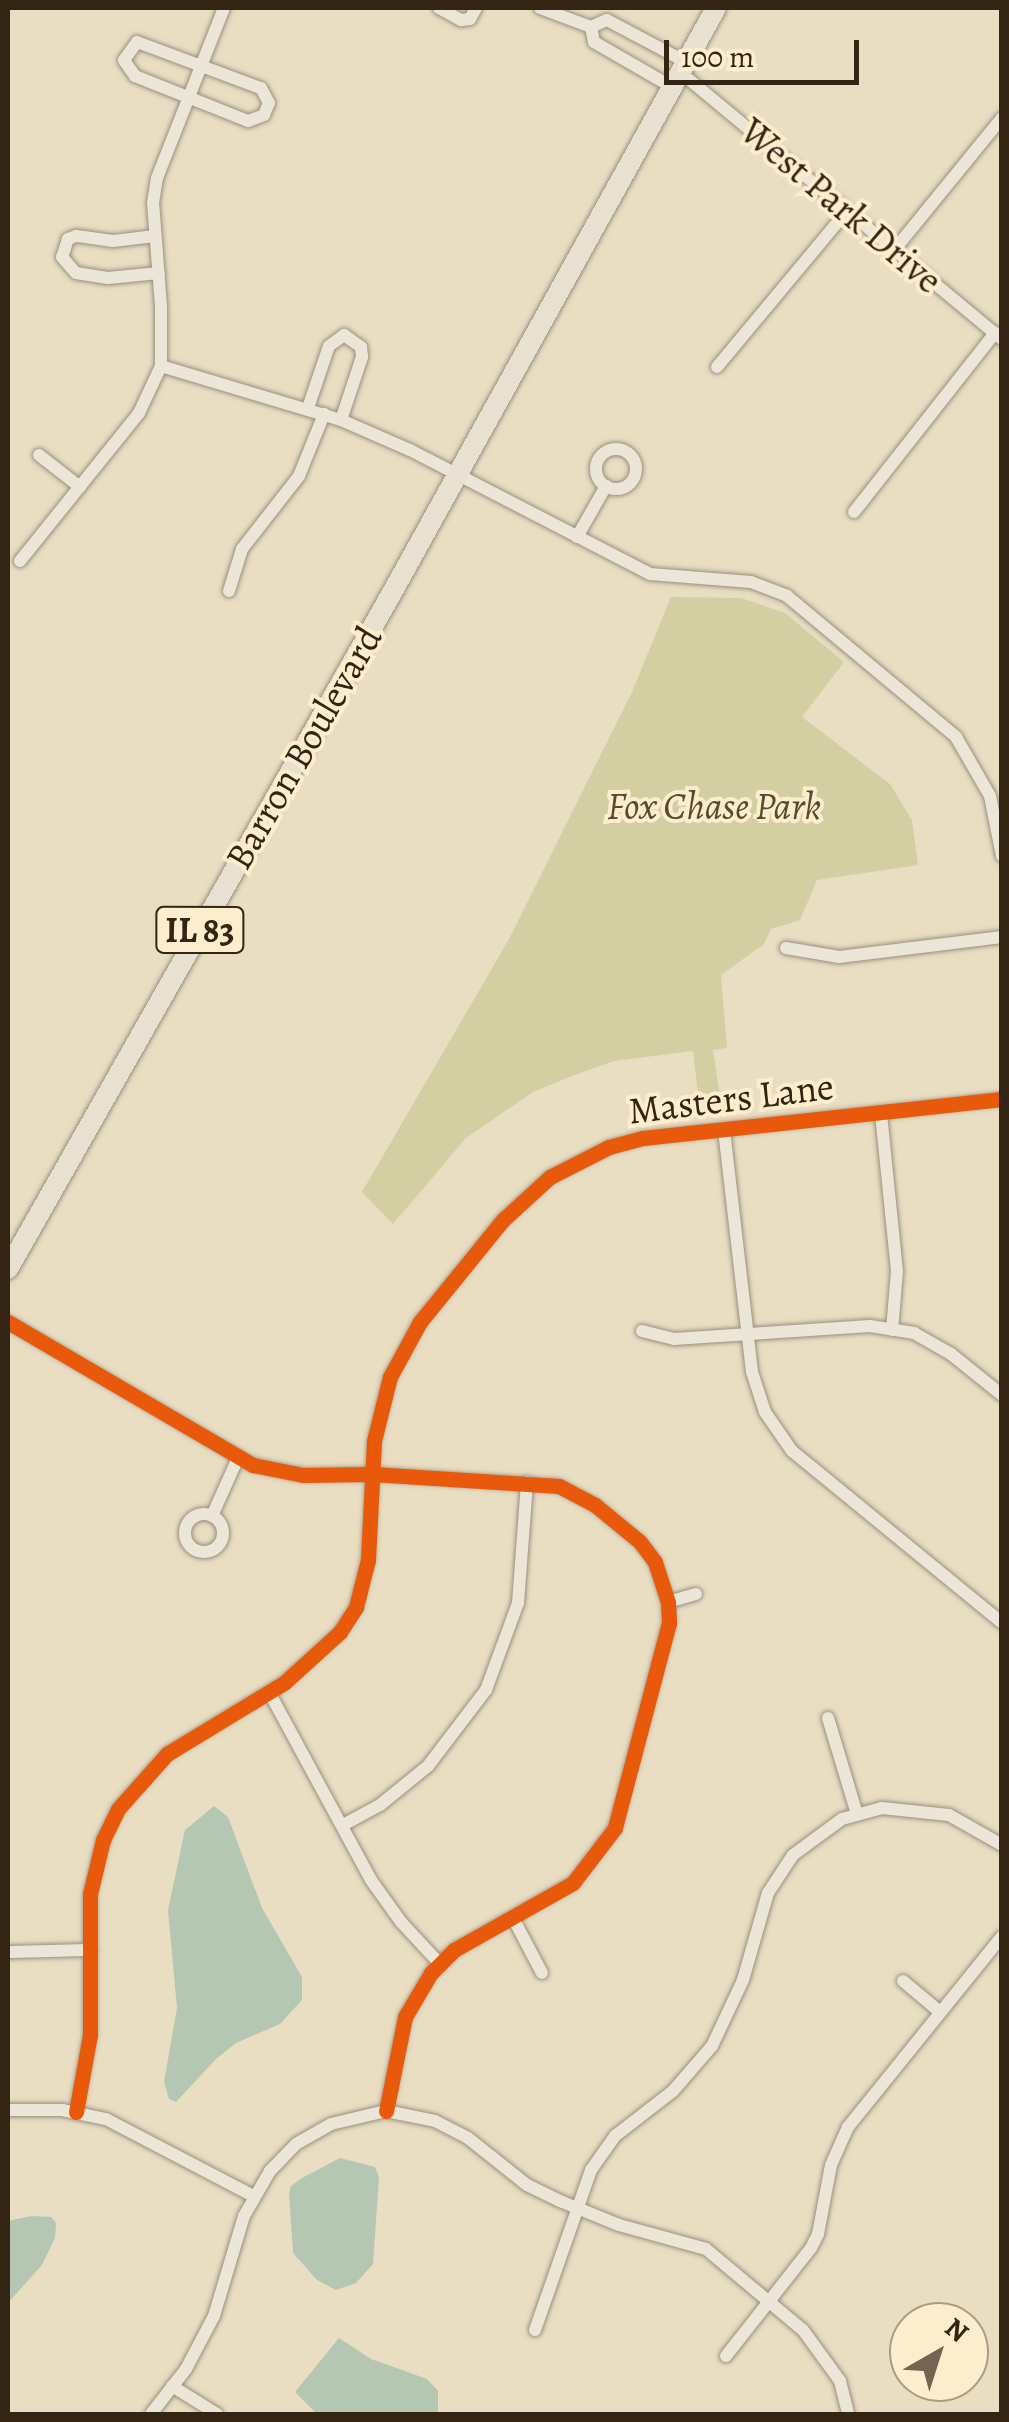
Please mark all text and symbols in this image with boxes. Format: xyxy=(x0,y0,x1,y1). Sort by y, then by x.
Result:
scale bar xyxy=(669,20,864,82)
text: 100 m xyxy=(681,37,754,77)
street label: West Park Drive xyxy=(731,108,951,304)
street label: Barron Boulevard xyxy=(216,618,392,878)
park label: Fox Chase Park xyxy=(607,784,821,830)
road number: IL 83 xyxy=(155,900,245,960)
street label: Masters Lane xyxy=(626,1064,836,1134)
north arrow xyxy=(889,2302,989,2402)
text: N xyxy=(937,2309,976,2351)

